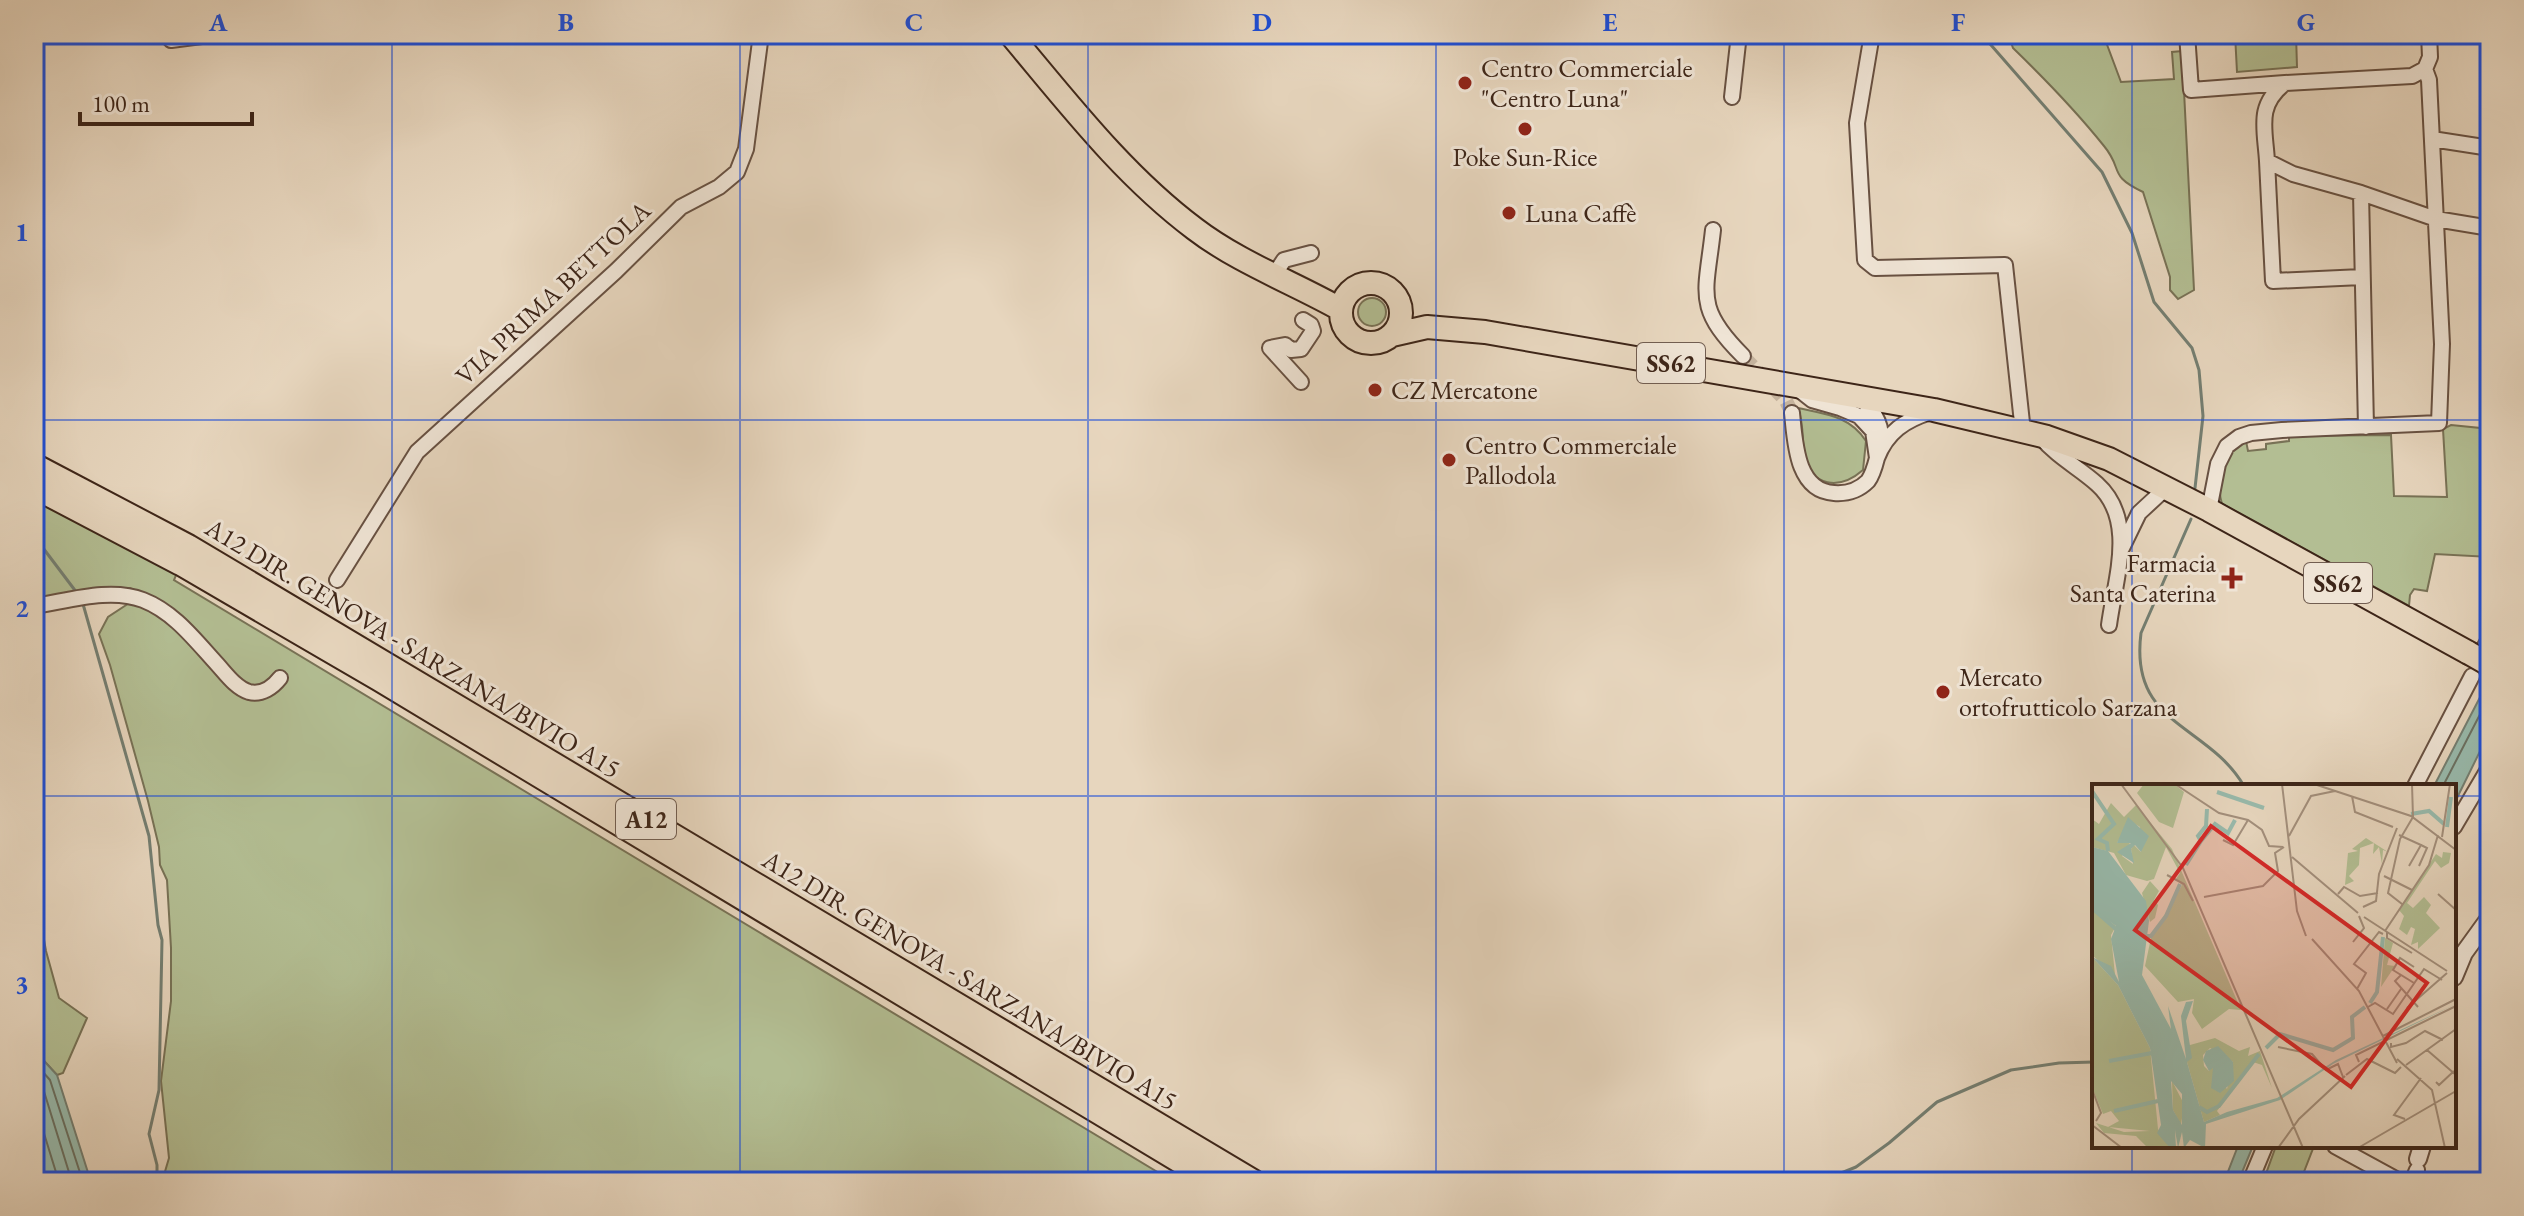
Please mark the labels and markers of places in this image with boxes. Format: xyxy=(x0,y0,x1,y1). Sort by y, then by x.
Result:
place label: Centro Commerciale "Centro Luna" xyxy=(1481,51,1693,115)
marker: Centro Commerciale "Centro Luna" xyxy=(1456,74,1474,92)
marker: Poke Sun-Rice xyxy=(1516,120,1534,138)
place label: Poke Sun-Rice xyxy=(1453,140,1597,174)
place label: Luna Caffè xyxy=(1525,196,1636,230)
marker: Luna Caffè xyxy=(1500,204,1518,222)
place label: CZ Mercatone xyxy=(1391,373,1538,407)
marker: CZ Mercatone xyxy=(1366,381,1384,399)
place label: Centro Commerciale Pallodola xyxy=(1465,428,1677,492)
marker: Centro Commerciale Pallodola xyxy=(1440,451,1458,469)
place label: Farmacia Santa Caterina xyxy=(2070,546,2217,610)
marker: Farmacia Santa Caterina xyxy=(2223,569,2241,587)
place label: Mercato ortofrutticolo Sarzana xyxy=(1959,660,2178,724)
marker: Mercato ortofrutticolo Sarzana xyxy=(1934,683,1952,701)

